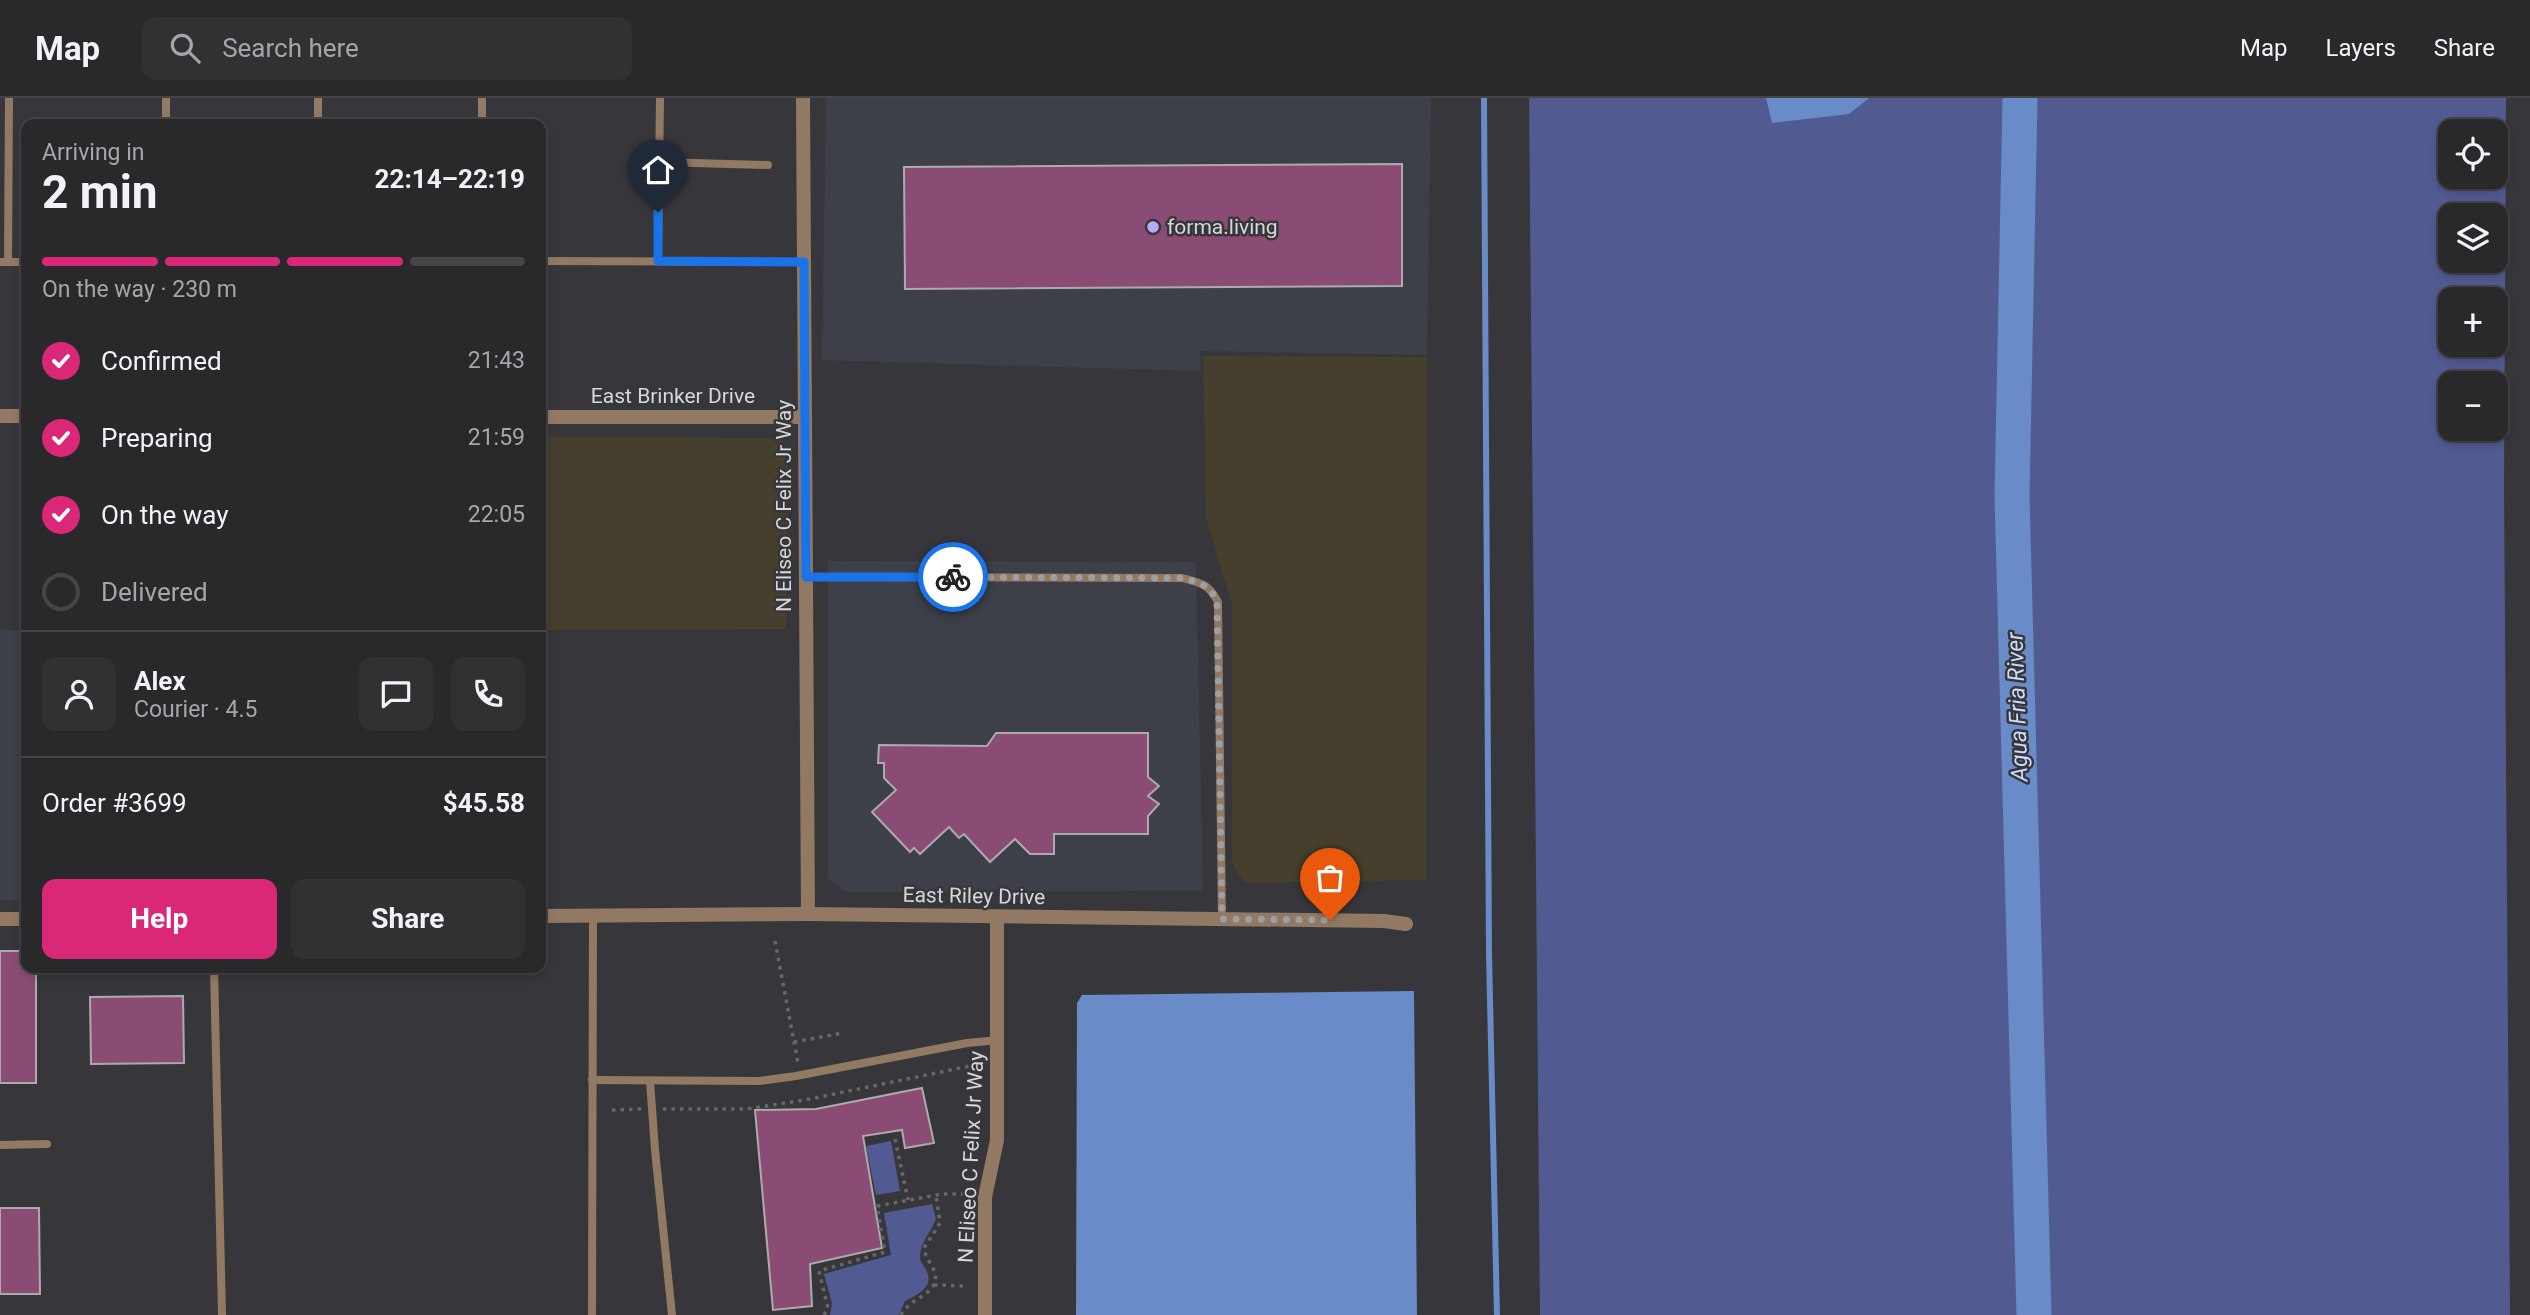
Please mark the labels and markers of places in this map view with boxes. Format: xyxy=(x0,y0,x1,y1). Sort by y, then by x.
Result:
pin xyxy=(628,140,688,212)
place label: forma.living xyxy=(1167,215,1278,239)
marker: forma.living xyxy=(1145,219,1161,235)
pin xyxy=(1300,848,1360,920)

